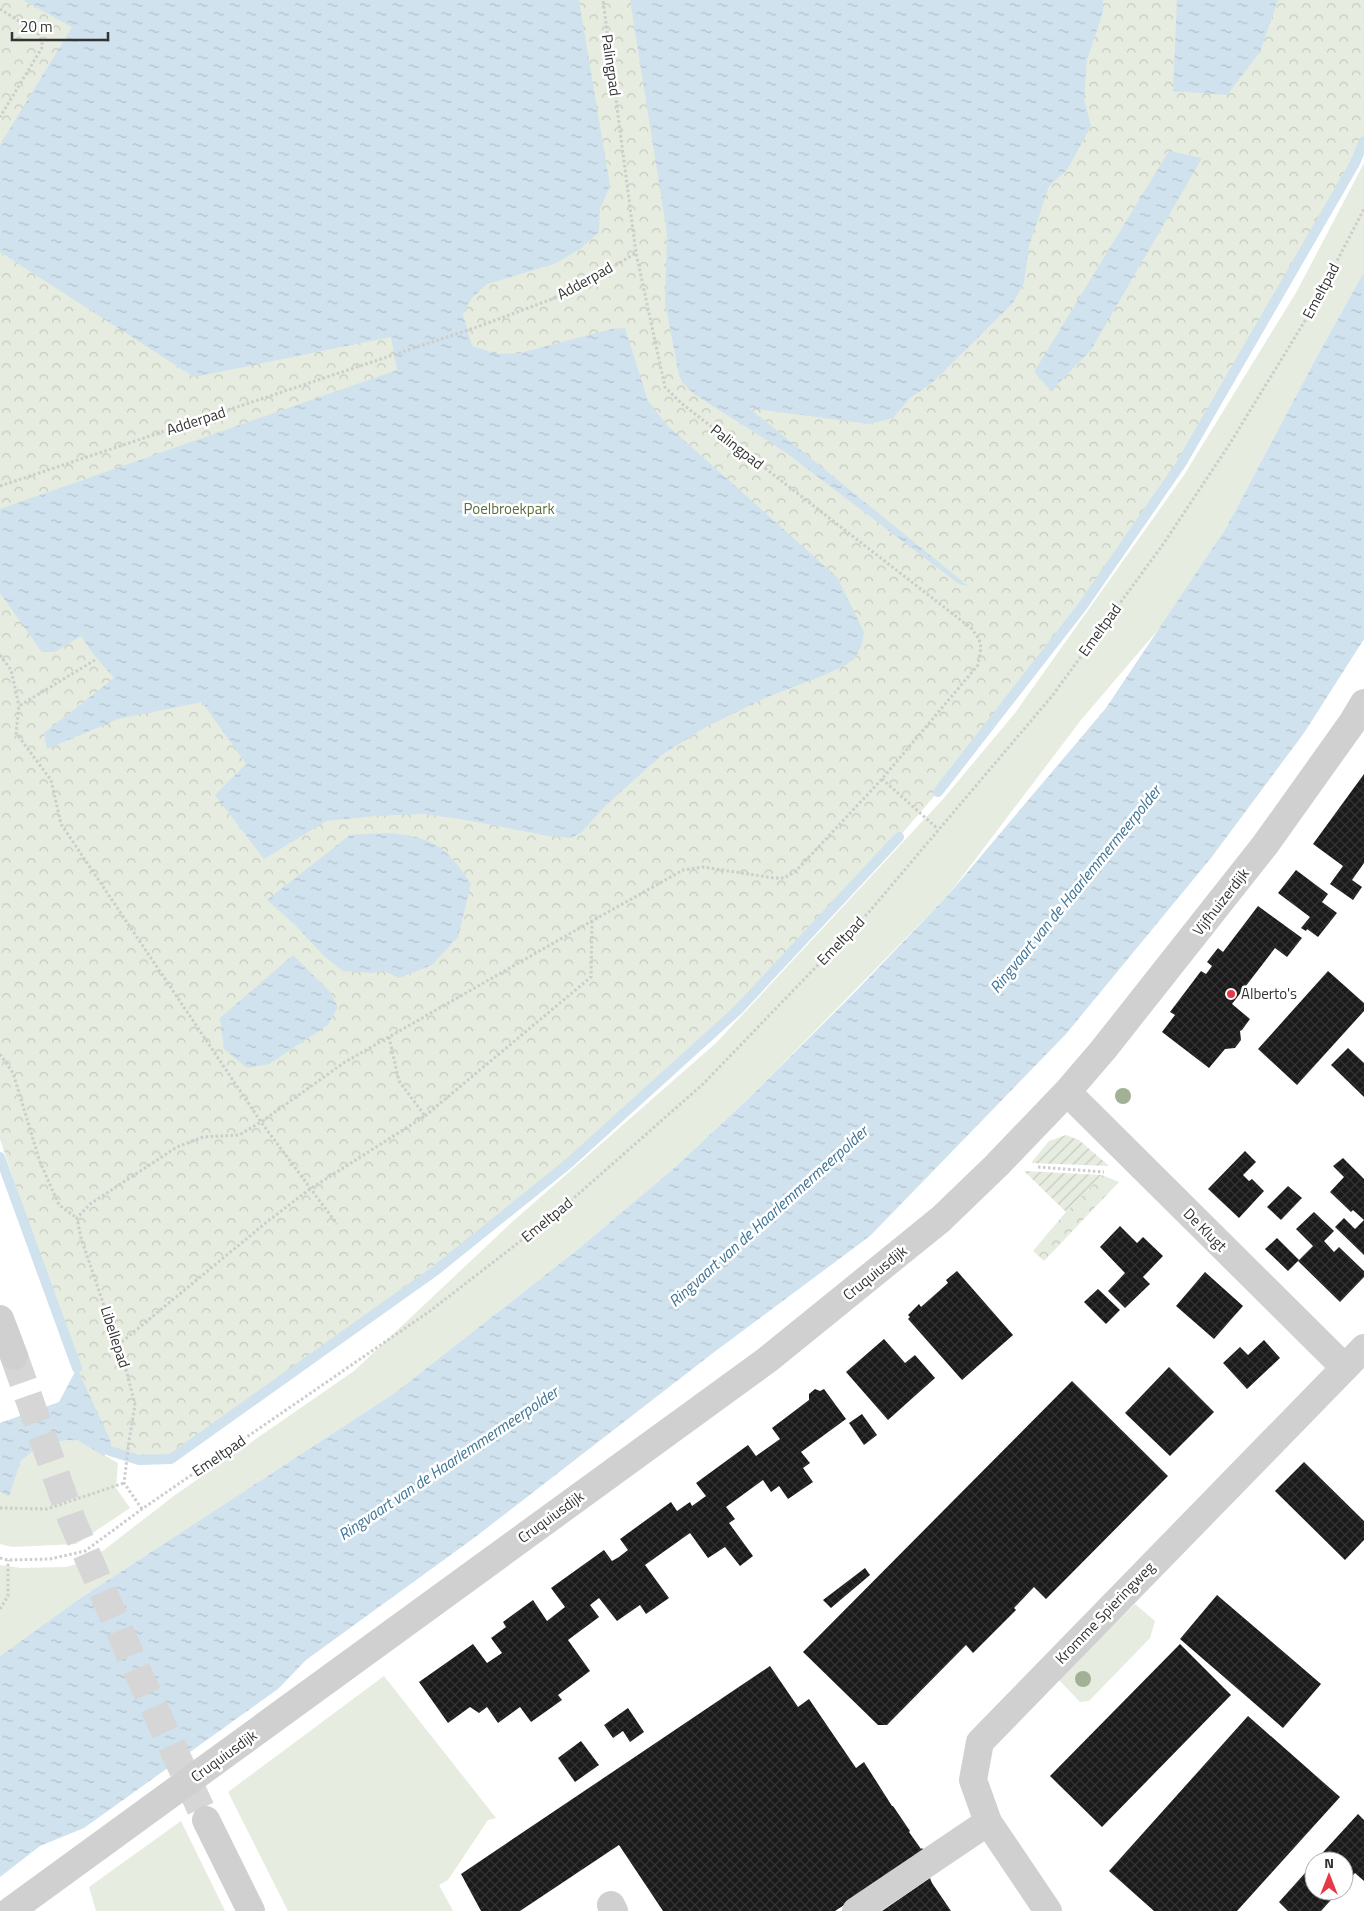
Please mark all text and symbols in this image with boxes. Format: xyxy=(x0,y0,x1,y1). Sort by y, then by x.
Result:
scale bar xyxy=(12,10,109,42)
text: 20 m xyxy=(20,15,53,38)
street label: Palingpad xyxy=(596,33,627,97)
street label: Adderpad xyxy=(553,256,617,305)
street label: Emeltpad xyxy=(1296,259,1345,323)
street label: Adderpad xyxy=(163,400,228,441)
street label: Palingpad xyxy=(706,418,769,475)
park label: Poelbroekpark xyxy=(463,497,555,520)
street label: Emeltpad xyxy=(1073,598,1127,661)
water label: Ringvaart van de Haarlemmermeerpolder xyxy=(984,779,1168,998)
street label: Vijfhuizerdijk xyxy=(1187,863,1254,941)
street label: Emeltpad xyxy=(811,911,870,970)
place label: Alberto's xyxy=(1241,982,1297,1005)
marker: Alberto's xyxy=(1225,988,1237,1000)
water label: Ringvaart van de Haarlemmermeerpolder xyxy=(663,1118,874,1312)
street label: Emeltpad xyxy=(516,1192,577,1248)
street label: De Klugt xyxy=(1178,1203,1233,1257)
street label: Cruquiusdijk xyxy=(838,1239,912,1306)
street label: Libellepad xyxy=(95,1303,136,1371)
water label: Ringvaart van de Haarlemmermeerpolder xyxy=(333,1379,565,1546)
street label: Emeltpad xyxy=(187,1429,250,1482)
street label: Cruquiusdijk xyxy=(513,1485,589,1549)
street label: Kromme Spieringweg xyxy=(1049,1556,1160,1669)
street label: Cruquiusdijk xyxy=(186,1724,262,1788)
north arrow xyxy=(1304,1851,1354,1901)
text: N xyxy=(1324,1852,1334,1873)

